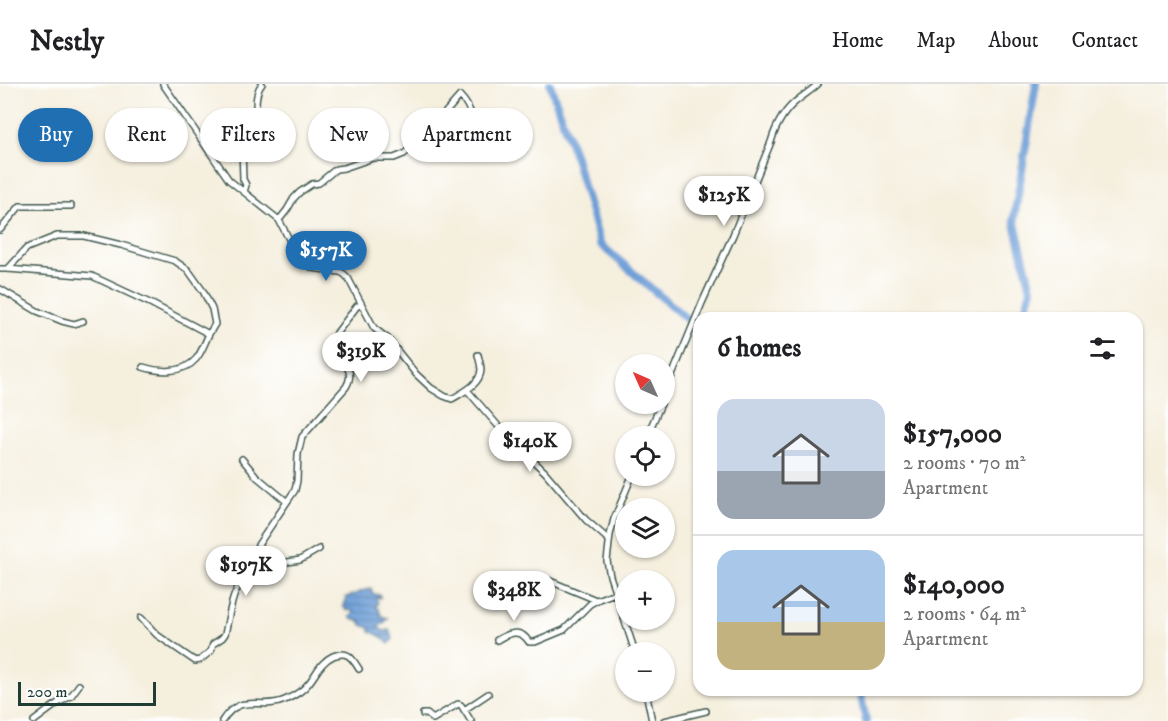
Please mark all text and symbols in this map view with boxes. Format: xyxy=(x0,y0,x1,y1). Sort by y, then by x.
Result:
text: Nestly xyxy=(30,24,104,59)
text: Home xyxy=(832,28,884,54)
text: Map xyxy=(917,28,955,54)
text: About xyxy=(988,28,1039,54)
text: Contact xyxy=(1072,28,1138,54)
chip: Buy xyxy=(18,108,93,162)
chip: Rent xyxy=(105,108,188,162)
chip: Filters xyxy=(200,108,296,162)
chip: New xyxy=(308,108,389,162)
chip: Apartment xyxy=(401,108,533,162)
pin: $125K xyxy=(682,176,766,227)
text: $125K xyxy=(698,183,750,208)
pin: $157K xyxy=(284,231,368,282)
text: $157K xyxy=(300,238,352,263)
pin: $319K xyxy=(319,332,403,383)
text: 6 homes xyxy=(717,332,801,365)
icon: filters xyxy=(1086,332,1119,365)
text: $319K xyxy=(336,339,386,364)
north arrow xyxy=(615,354,675,414)
map controls xyxy=(615,354,675,702)
text: $157,000 xyxy=(903,418,1002,451)
pin: $140K xyxy=(488,422,572,473)
icon: home xyxy=(765,423,837,495)
button: locate xyxy=(615,426,675,486)
text: $140K xyxy=(503,429,557,454)
text: 2 rooms · 70 m² xyxy=(903,451,1026,476)
text: Apartment xyxy=(903,476,988,501)
button: layers xyxy=(615,498,675,558)
pin: $197K xyxy=(204,546,288,597)
text: $197K xyxy=(220,553,272,578)
text: $140,000 xyxy=(903,569,1005,602)
button: + xyxy=(615,570,675,630)
pin: $348K xyxy=(472,571,556,622)
icon: home xyxy=(765,574,837,646)
text: $348K xyxy=(487,578,541,603)
text: 2 rooms · 64 m² xyxy=(903,602,1026,627)
text: Apartment xyxy=(903,627,988,652)
button: − xyxy=(615,642,675,702)
scale bar xyxy=(18,679,156,706)
text: 200 m xyxy=(27,682,68,702)

